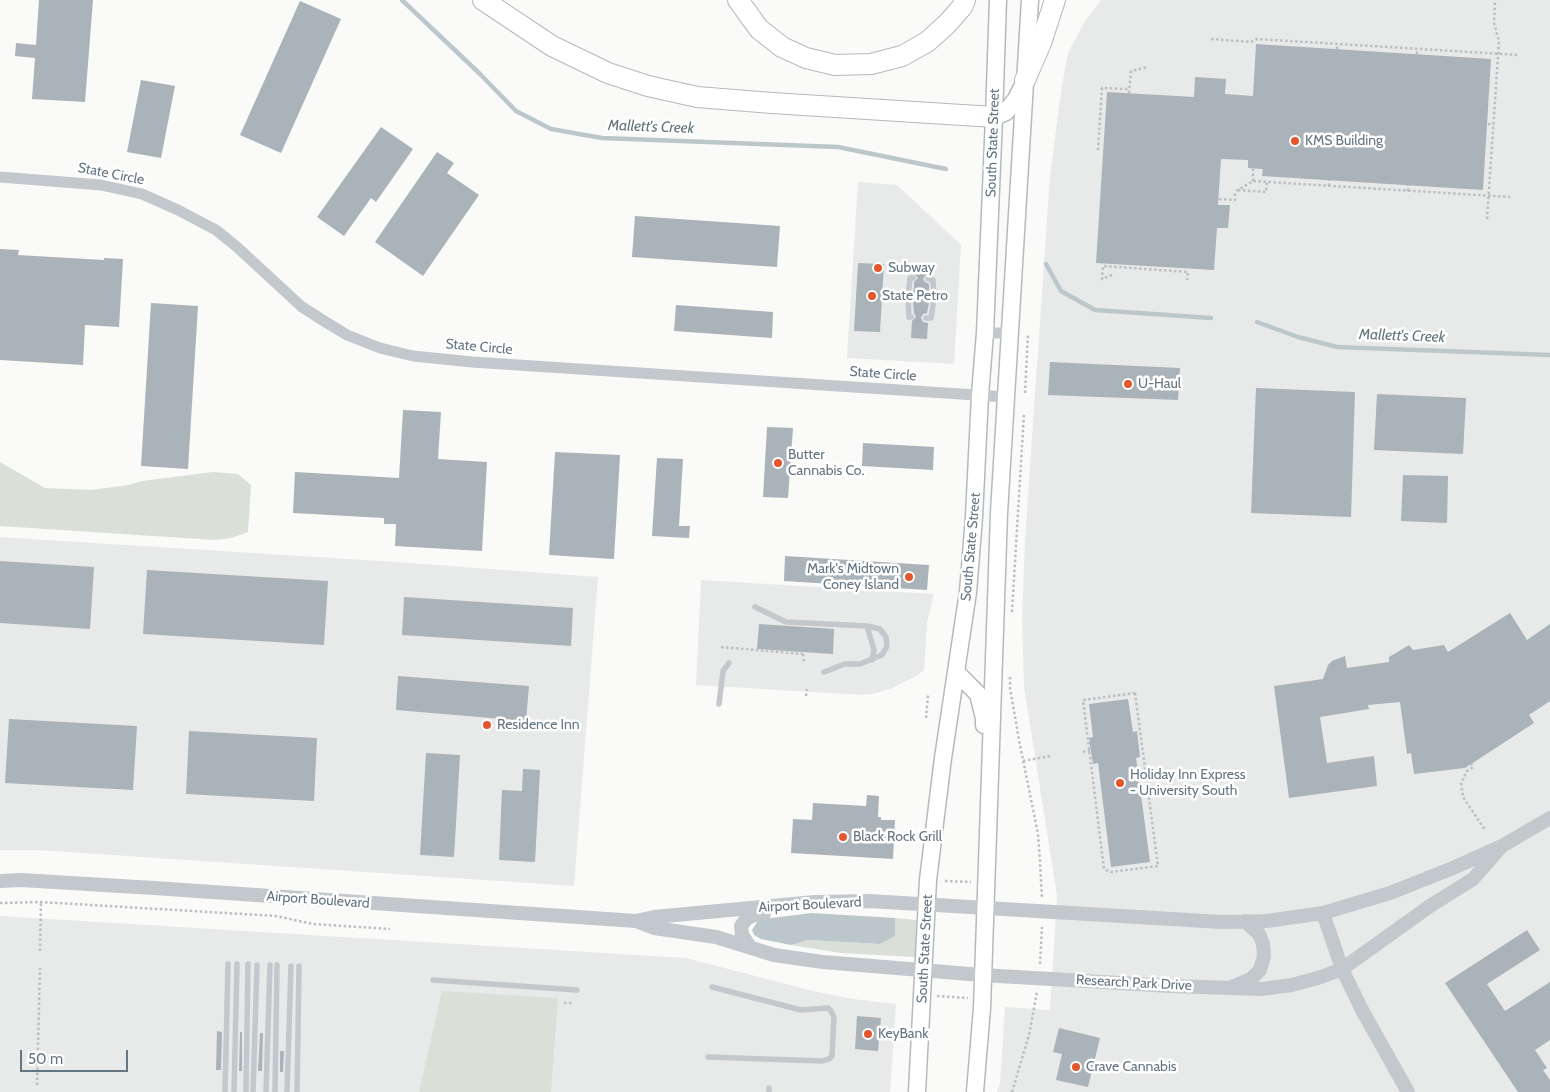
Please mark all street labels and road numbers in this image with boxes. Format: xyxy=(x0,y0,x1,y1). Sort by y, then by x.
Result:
street label: South State Street xyxy=(983,88,1003,198)
street label: State Circle xyxy=(76,159,146,189)
street label: State Circle xyxy=(445,336,513,358)
street label: State Circle xyxy=(849,363,917,385)
street label: South State Street xyxy=(958,492,984,602)
street label: Airport Boulevard xyxy=(266,888,370,912)
street label: Airport Boulevard xyxy=(758,894,862,916)
street label: South State Street xyxy=(914,894,936,1004)
street label: Research Park Drive xyxy=(1076,972,1192,994)

